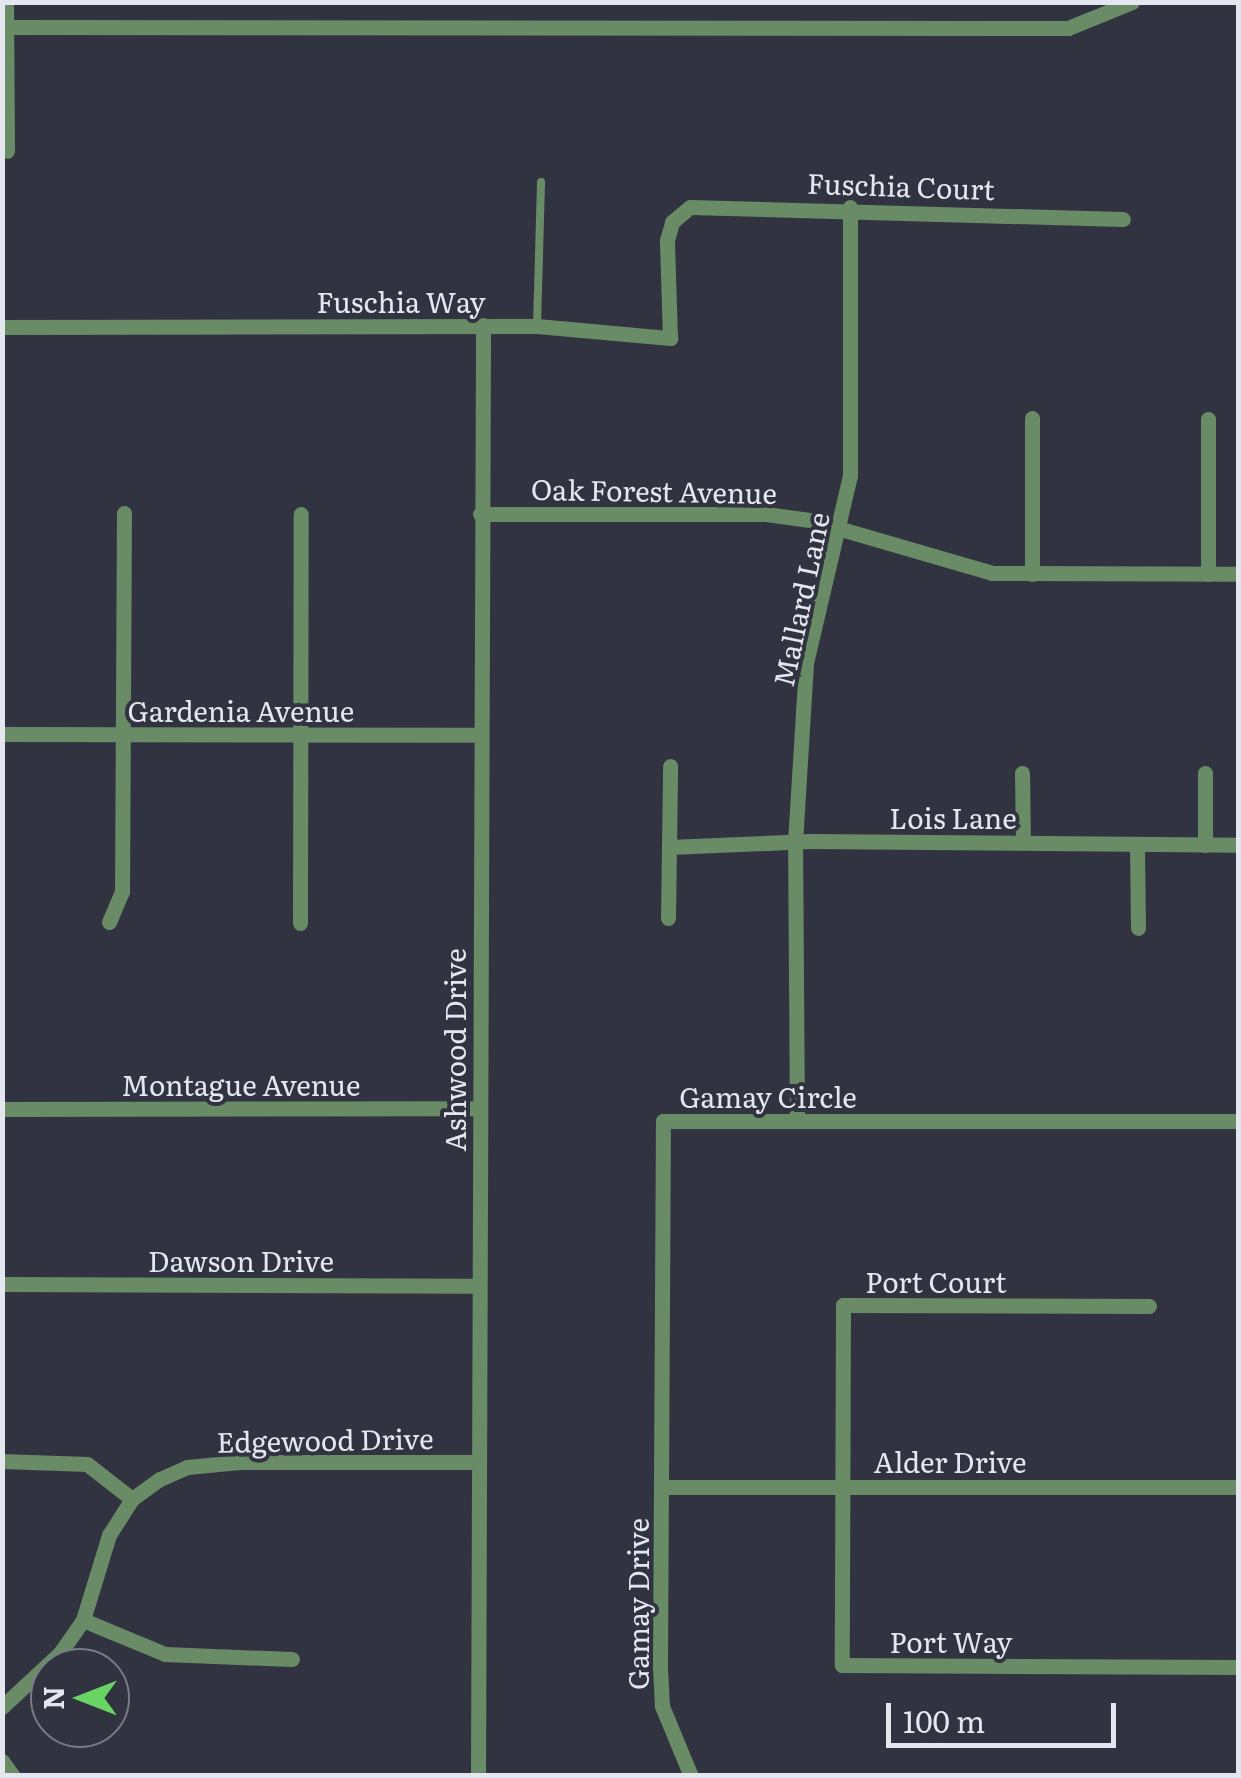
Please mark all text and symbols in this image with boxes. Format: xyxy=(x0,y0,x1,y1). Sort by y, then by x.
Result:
street label: Fuschia Court xyxy=(807,165,995,205)
street label: Fuschia Way xyxy=(316,284,486,318)
street label: Oak Forest Avenue xyxy=(531,471,777,509)
street label: Mallard Lane xyxy=(765,509,835,689)
street label: Gardenia Avenue xyxy=(128,693,354,727)
street label: Lois Lane xyxy=(889,800,1017,834)
street label: Ashwood Drive xyxy=(437,948,471,1152)
street label: Montague Avenue xyxy=(121,1067,361,1101)
street label: Gamay Circle xyxy=(679,1079,857,1113)
street label: Dawson Drive xyxy=(148,1243,334,1277)
street label: Port Court xyxy=(865,1264,1007,1298)
street label: Edgewood Drive xyxy=(216,1420,434,1458)
street label: Alder Drive xyxy=(873,1444,1027,1478)
street label: Gamay Drive xyxy=(620,1518,654,1690)
street label: Port Way xyxy=(890,1624,1012,1658)
north arrow xyxy=(30,1648,130,1748)
scale bar xyxy=(891,1683,1121,1745)
text: N xyxy=(31,1686,73,1710)
text: 100 m xyxy=(903,1698,985,1742)

